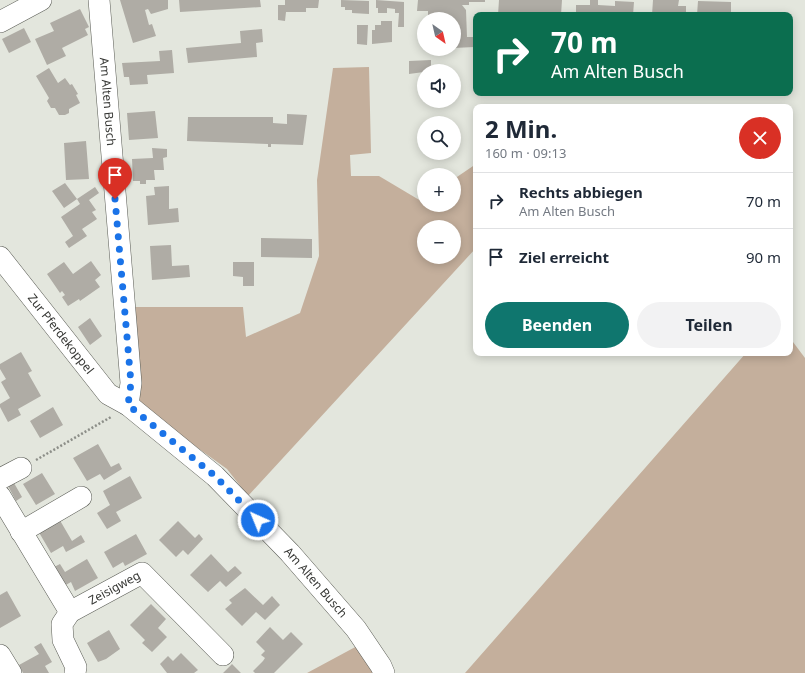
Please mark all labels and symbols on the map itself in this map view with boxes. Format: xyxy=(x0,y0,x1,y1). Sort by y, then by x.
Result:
north arrow xyxy=(417,12,461,56)
street label: Am Alten Busch xyxy=(96,57,120,146)
pin xyxy=(98,158,132,199)
street label: Zur Pferdekoppel xyxy=(24,290,98,377)
position arrow xyxy=(237,499,279,541)
street label: Am Alten Busch xyxy=(281,543,351,621)
street label: Zeisigweg xyxy=(85,567,143,608)

